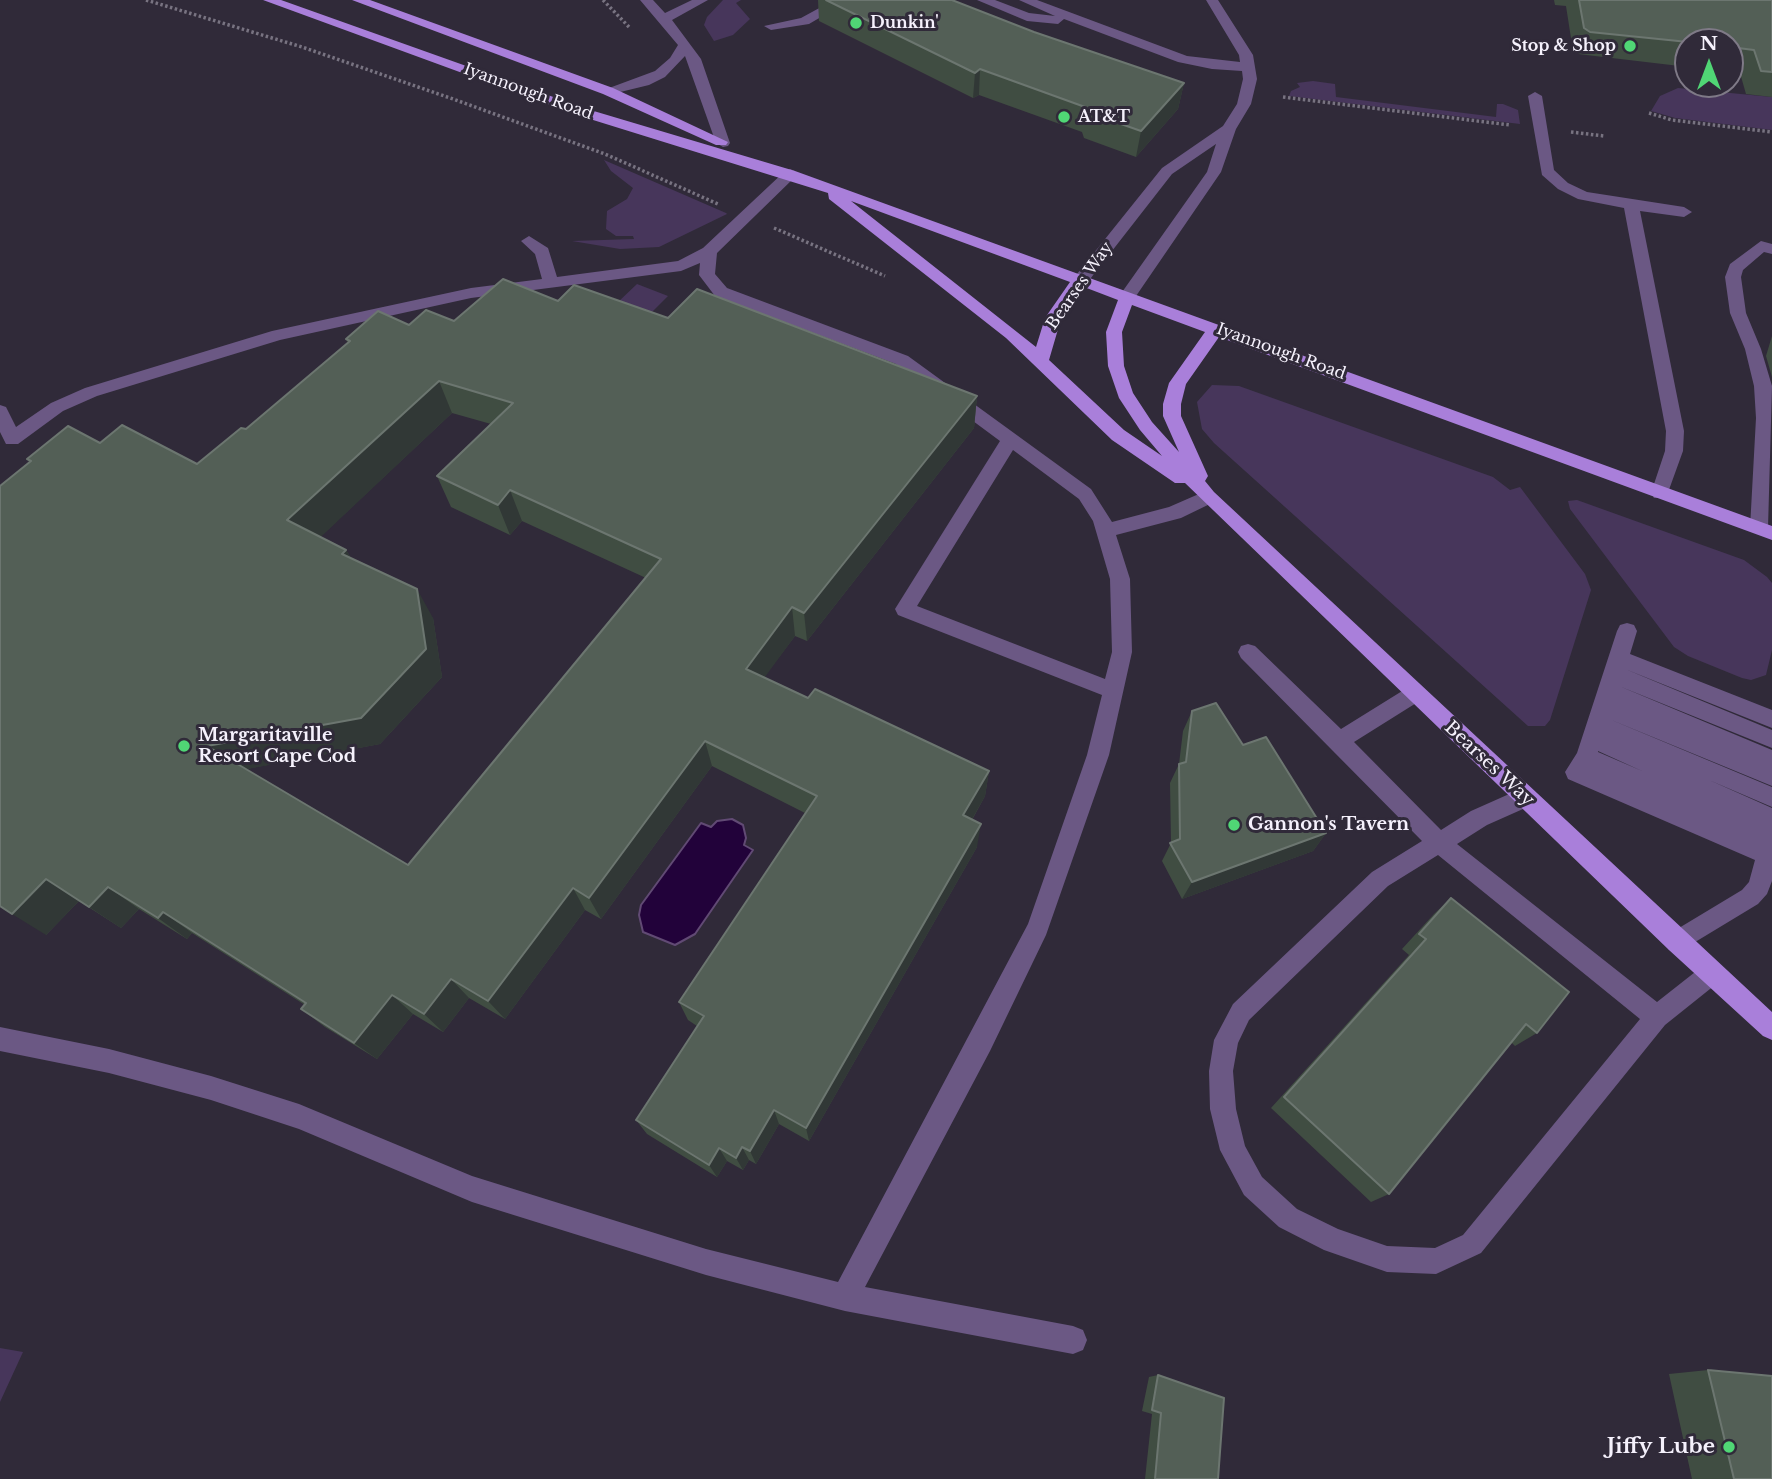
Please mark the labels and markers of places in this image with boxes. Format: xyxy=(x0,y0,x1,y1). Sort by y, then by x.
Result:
place label: Dunkin' xyxy=(870,13,939,33)
marker: Dunkin' xyxy=(848,15,864,31)
place label: Stop & Shop xyxy=(1511,36,1616,56)
marker: Stop & Shop xyxy=(1622,38,1638,54)
place label: AT&T xyxy=(1078,107,1130,127)
marker: AT&T xyxy=(1056,109,1072,125)
place label: Margaritaville Resort Cape Cod xyxy=(198,725,356,768)
marker: Margaritaville Resort Cape Cod xyxy=(176,738,192,754)
place label: Gannon's Tavern xyxy=(1248,814,1409,836)
marker: Gannon's Tavern xyxy=(1226,817,1242,833)
place label: Jiffy Lube xyxy=(1607,1434,1715,1460)
marker: Jiffy Lube xyxy=(1721,1439,1737,1455)

